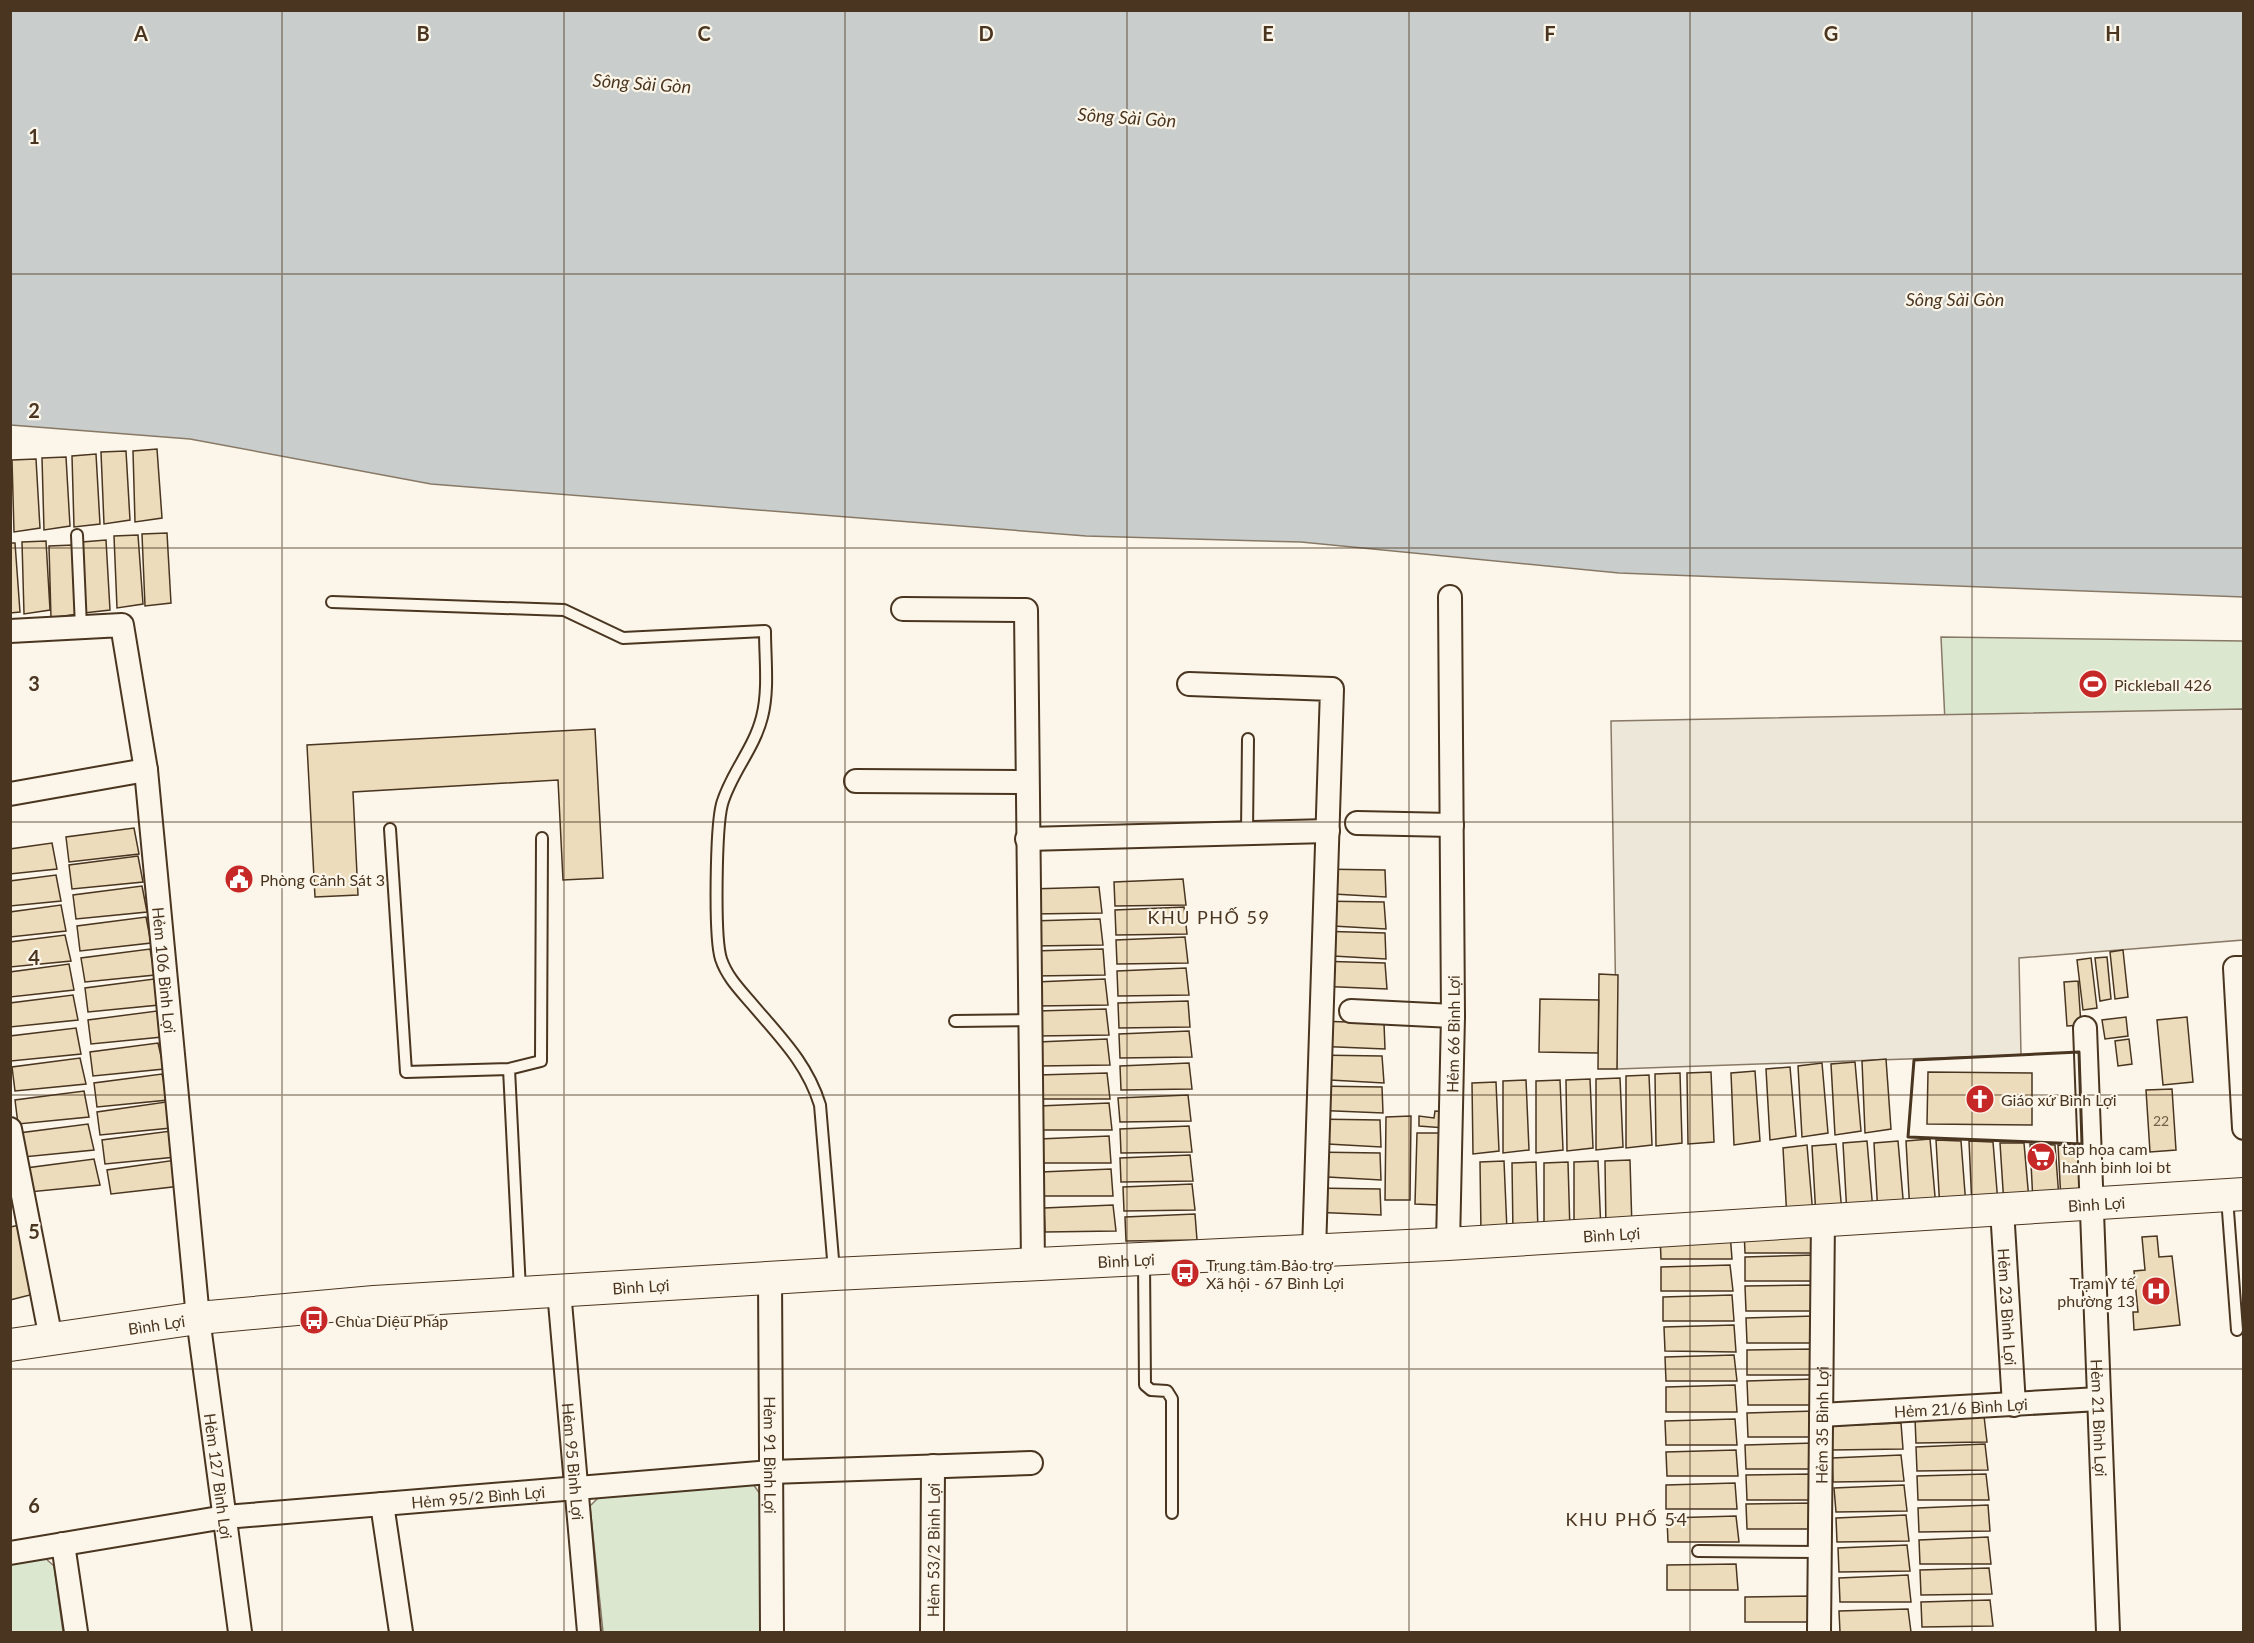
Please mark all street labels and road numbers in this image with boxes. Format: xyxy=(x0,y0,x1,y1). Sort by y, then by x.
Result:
street label: Hẻm 106 Bình Lợi xyxy=(150,906,180,1034)
street label: Hẻm 66 Bình Lợi xyxy=(1442,975,1463,1093)
street label: Bình Lợi xyxy=(2067,1192,2126,1215)
street label: Bình Lợi xyxy=(1582,1222,1641,1245)
street label: Hẻm 23 Bình Lợi xyxy=(1995,1248,2021,1366)
street label: Bình Lợi xyxy=(1097,1249,1155,1271)
street label: Bình Lợi xyxy=(612,1275,670,1297)
street label: Bình Lợi xyxy=(127,1310,186,1337)
street label: Hẻm 21 Bình Lợi xyxy=(2088,1359,2112,1477)
street label: Hẻm 35 Bình Lợi xyxy=(1811,1366,1831,1484)
street label: Hẻm 21/6 Bình Lợi xyxy=(1893,1394,2028,1420)
street label: Hẻm 91 Bình Lợi xyxy=(761,1396,781,1514)
street label: Hẻm 95 Bình Lợi xyxy=(559,1402,589,1521)
street label: Hẻm 127 Bình Lợi xyxy=(201,1412,237,1540)
street label: Hẻm 95/2 Bình Lợi xyxy=(411,1481,546,1511)
street label: Hẻm 53/2 Bình Lợi xyxy=(923,1483,942,1617)

